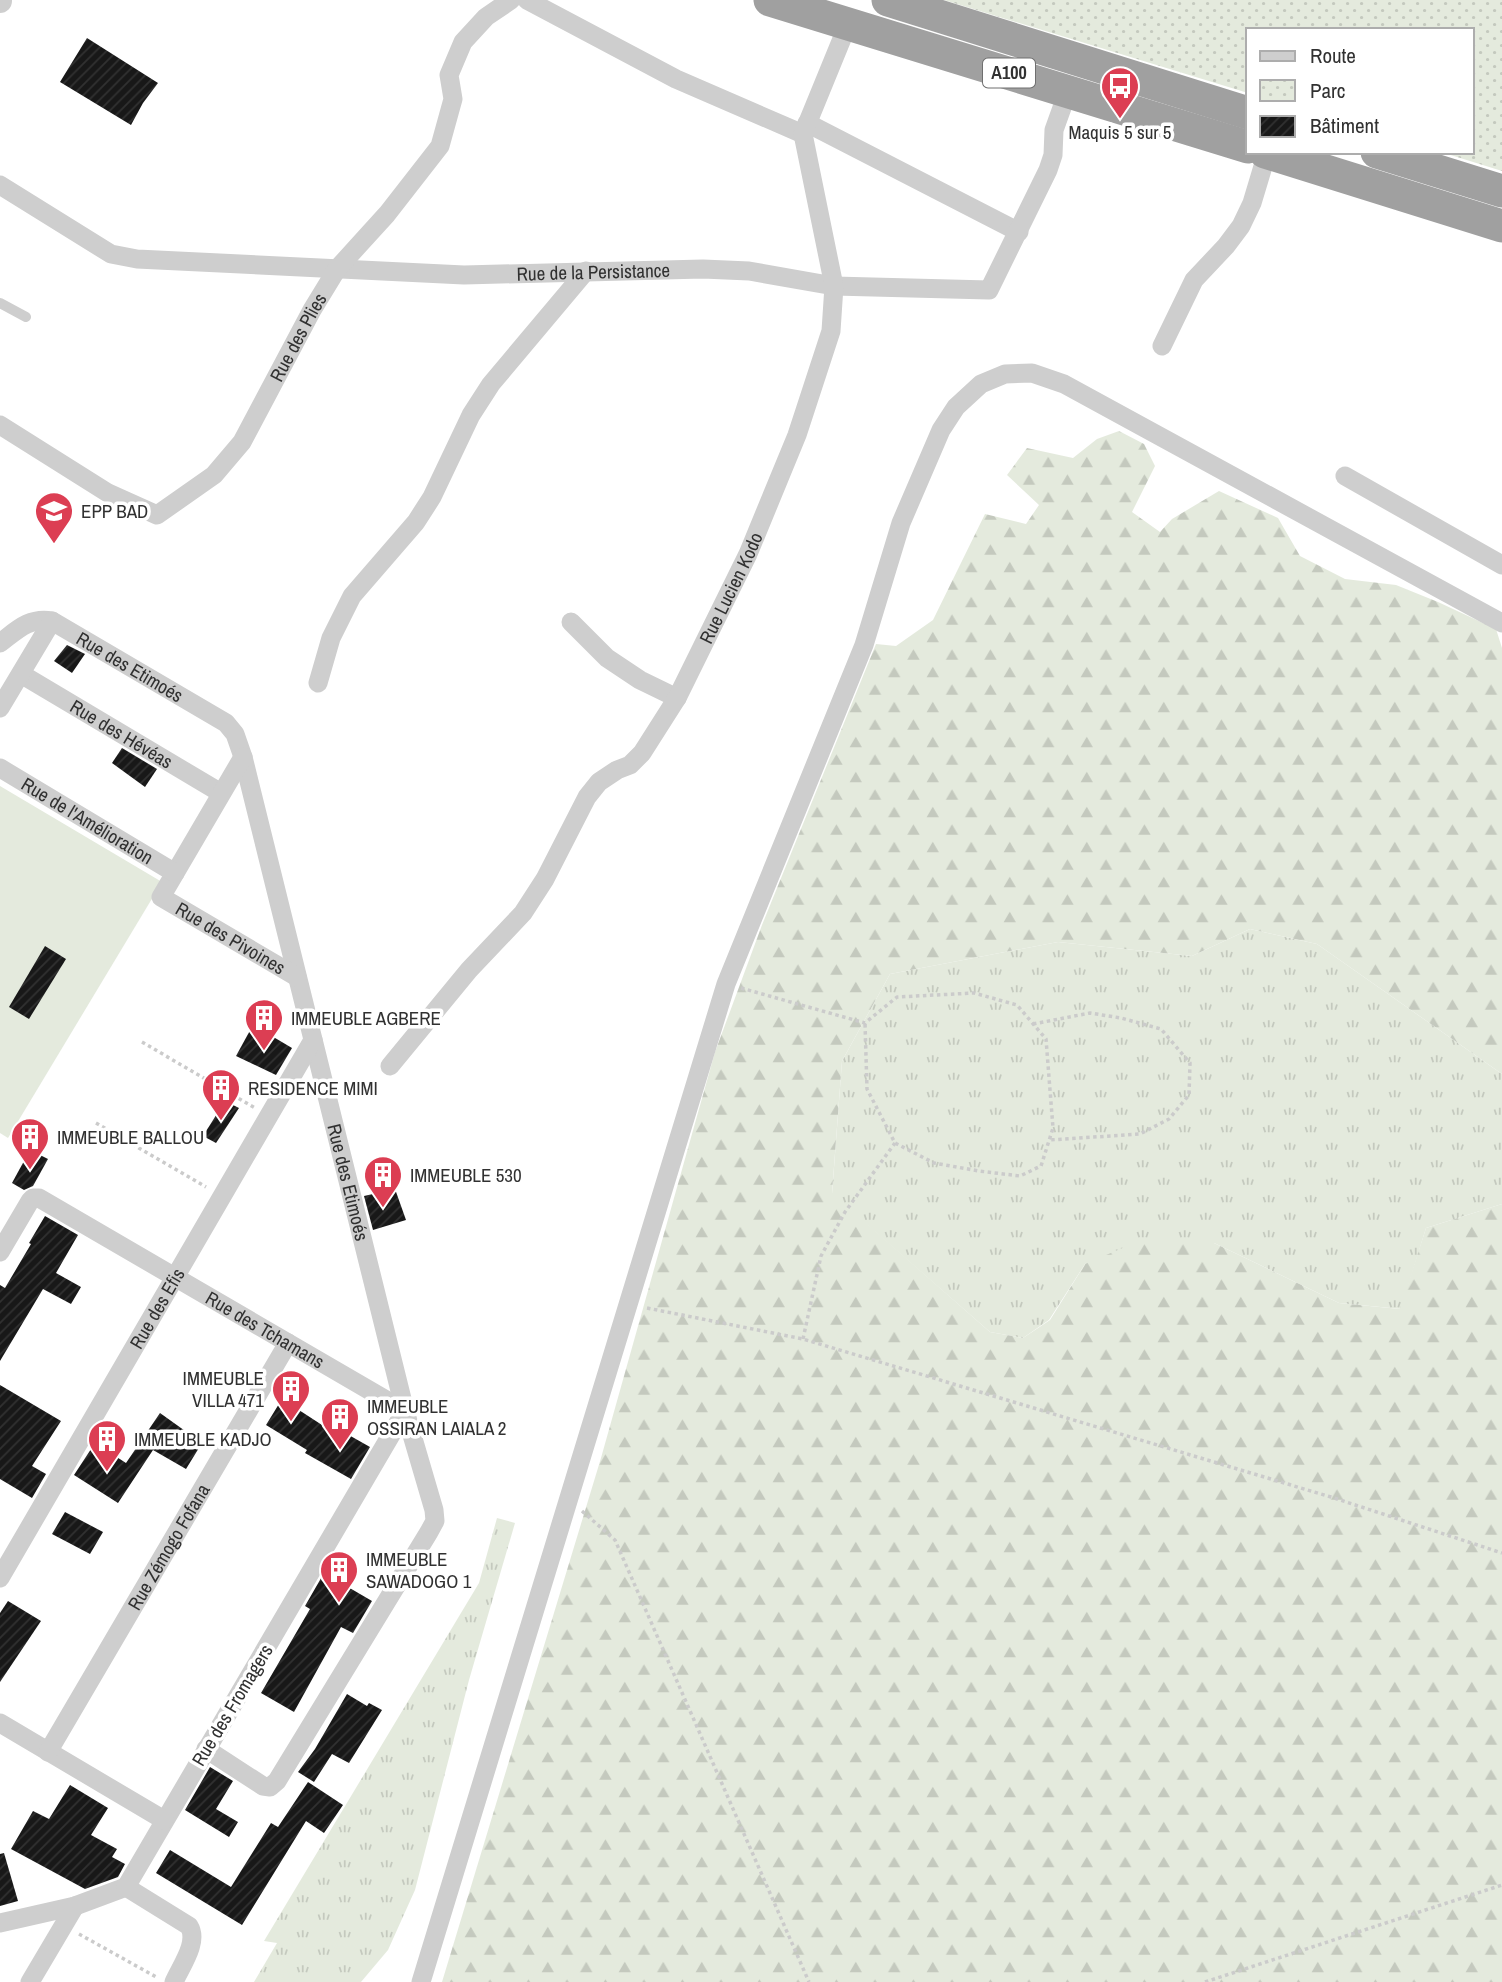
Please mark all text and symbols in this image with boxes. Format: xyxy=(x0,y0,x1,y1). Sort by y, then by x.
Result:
legend xyxy=(1246,28,1474,154)
text: Route xyxy=(1310,41,1356,70)
road number: A100 xyxy=(983,58,1035,88)
bus stop icon: Maquis 5 sur 5 xyxy=(1099,65,1141,120)
text: Parc xyxy=(1310,76,1345,105)
text: Bâtiment xyxy=(1310,111,1379,140)
place label: Maquis 5 sur 5 xyxy=(1068,119,1172,145)
street label: Rue de la Persistance xyxy=(516,257,670,287)
street label: Rue des Plies xyxy=(263,288,333,386)
school or university icon: EPP BAD xyxy=(33,490,75,545)
place label: EPP BAD xyxy=(81,498,148,524)
street label: Rue Lucien Kodo xyxy=(693,528,769,648)
street label: Rue des Etimoés xyxy=(72,625,188,708)
street label: Rue des Hévéas xyxy=(65,693,178,775)
street label: Rue de l'Amélioration xyxy=(17,771,158,870)
street label: Rue des Pivoines xyxy=(171,896,290,980)
building icon: IMMEUBLE AGBERE xyxy=(243,997,285,1052)
place label: IMMEUBLE AGBERE xyxy=(291,1005,441,1031)
building icon: RESIDENCE MIMI xyxy=(200,1067,242,1122)
place label: RESIDENCE MIMI xyxy=(248,1075,378,1101)
building icon: IMMEUBLE BALLOU xyxy=(9,1116,51,1171)
street label: Rue des Etimoés xyxy=(321,1121,375,1244)
place label: IMMEUBLE BALLOU xyxy=(57,1124,204,1150)
building icon: IMMEUBLE 530 xyxy=(362,1154,404,1209)
place label: IMMEUBLE 530 xyxy=(410,1162,522,1188)
street label: Rue des Efis xyxy=(123,1263,191,1353)
street label: Rue des Tchamans xyxy=(201,1285,329,1374)
place label: IMMEUBLE VILLA 471 xyxy=(183,1365,264,1413)
building icon: IMMEUBLE VILLA 471 xyxy=(270,1368,312,1423)
place label: IMMEUBLE OSSIRAN LAIALA 2 xyxy=(367,1393,506,1441)
building icon: IMMEUBLE OSSIRAN LAIALA 2 xyxy=(319,1396,361,1451)
building icon: IMMEUBLE KADJO xyxy=(86,1418,128,1473)
place label: IMMEUBLE KADJO xyxy=(134,1426,272,1452)
street label: Rue Zémogo Fofana xyxy=(121,1479,216,1615)
place label: IMMEUBLE SAWADOGO 1 xyxy=(366,1546,472,1594)
building icon: IMMEUBLE SAWADOGO 1 xyxy=(318,1549,360,1604)
street label: Rue des Fromagers xyxy=(185,1639,279,1771)

